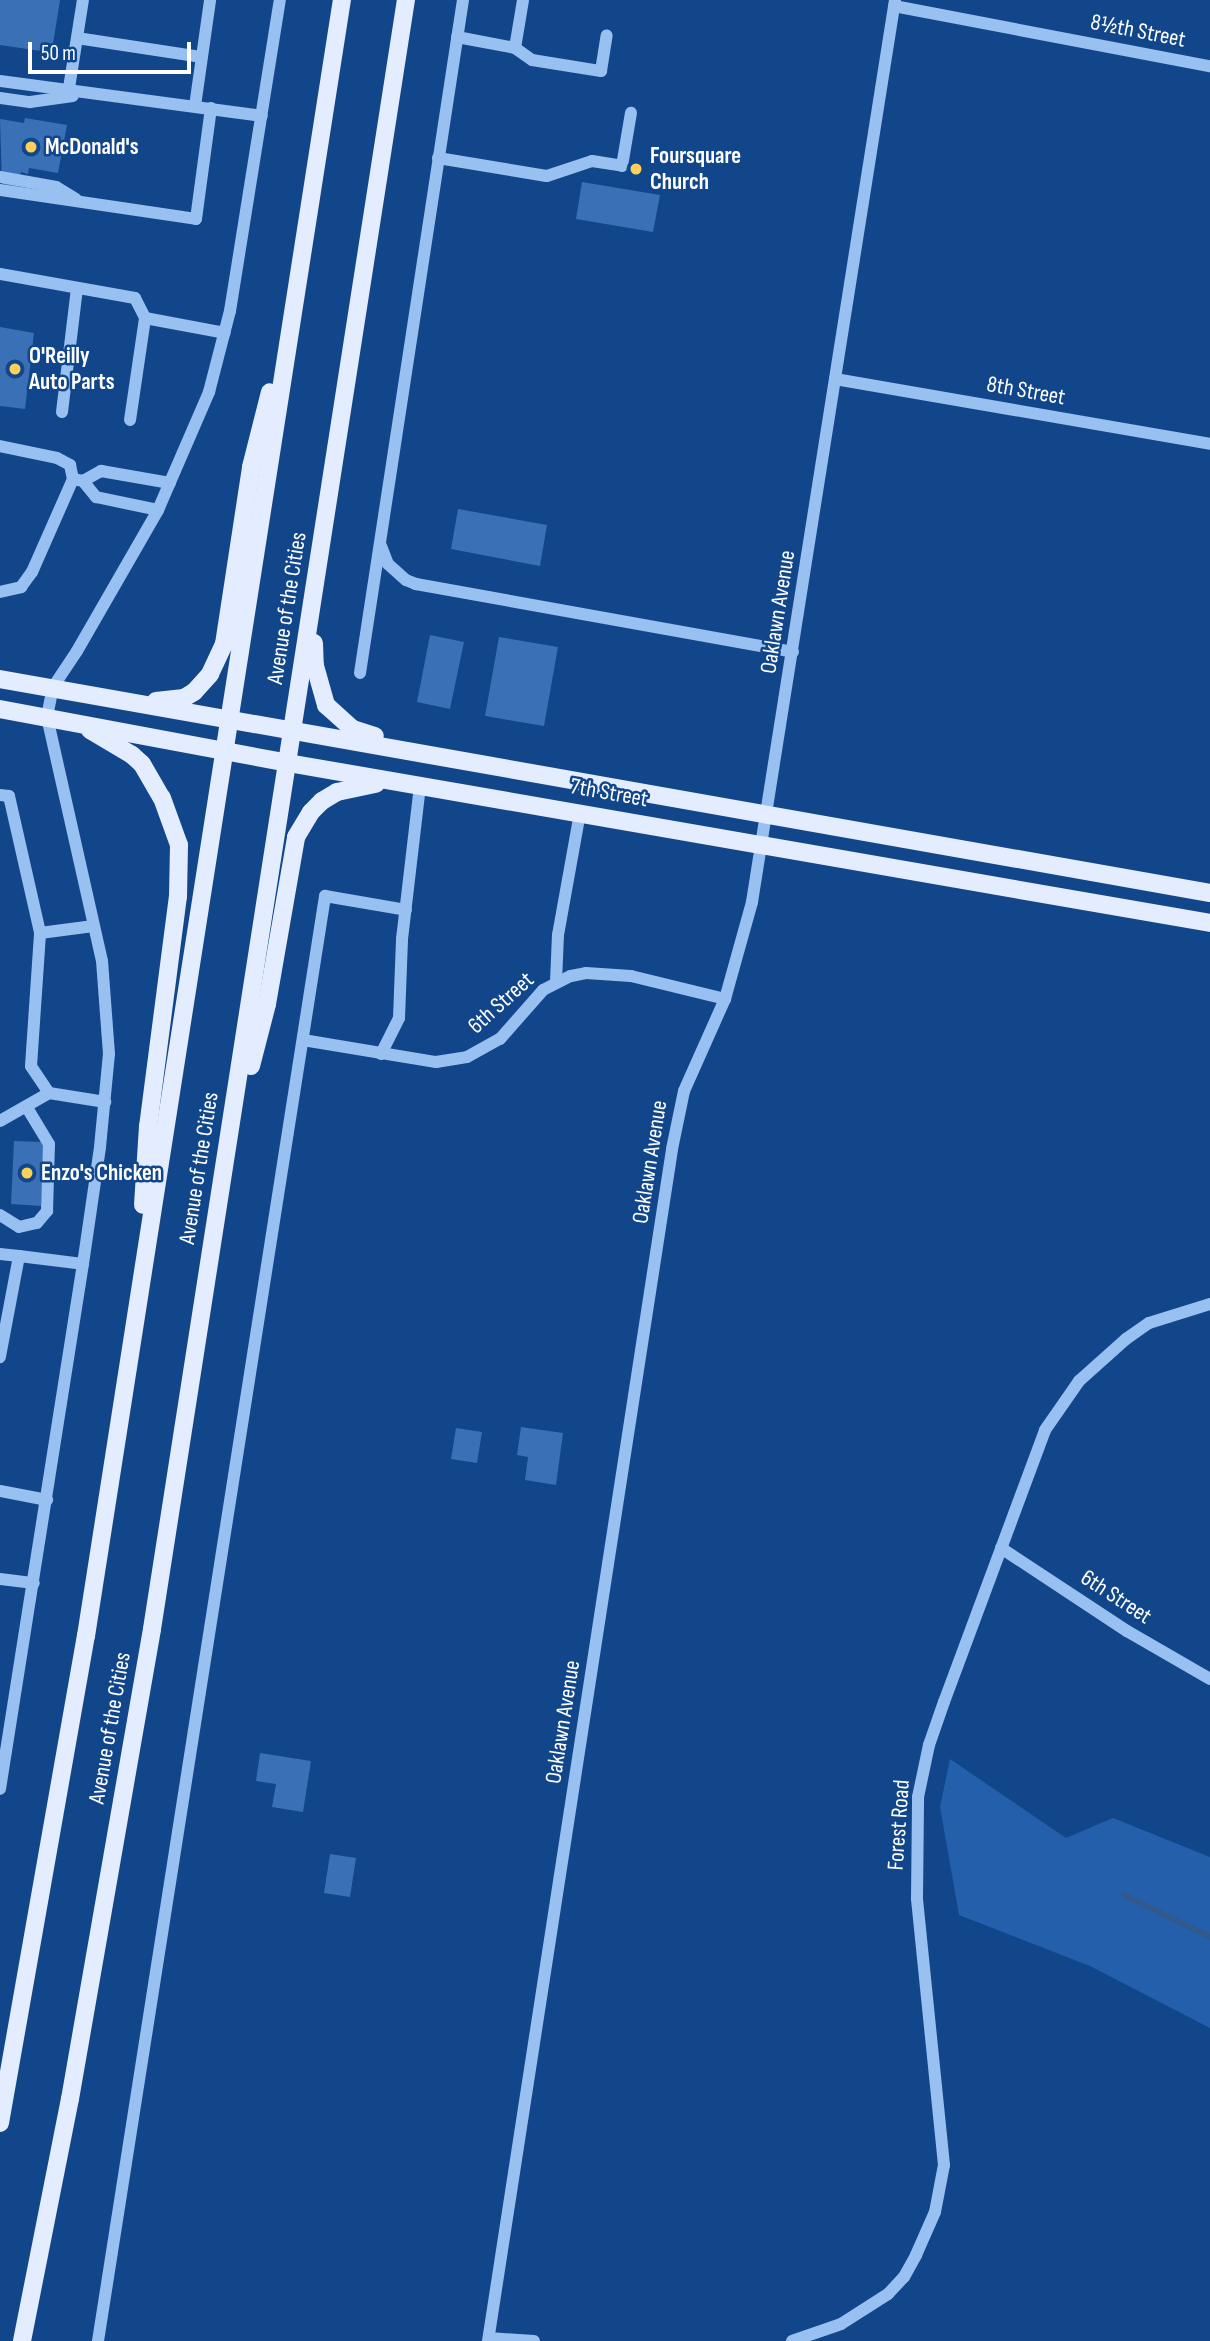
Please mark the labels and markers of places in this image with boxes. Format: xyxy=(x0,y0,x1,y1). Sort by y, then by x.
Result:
place label: McDonald's xyxy=(45,133,138,161)
marker: McDonald's xyxy=(23,139,39,155)
place label: Foursquare Church xyxy=(650,142,741,196)
marker: Foursquare Church xyxy=(628,161,644,177)
place label: O'Reilly Auto Parts xyxy=(29,342,114,396)
marker: O'Reilly Auto Parts xyxy=(7,361,23,377)
place label: Enzo's Chicken xyxy=(41,1159,162,1187)
marker: Enzo's Chicken xyxy=(19,1165,35,1181)

